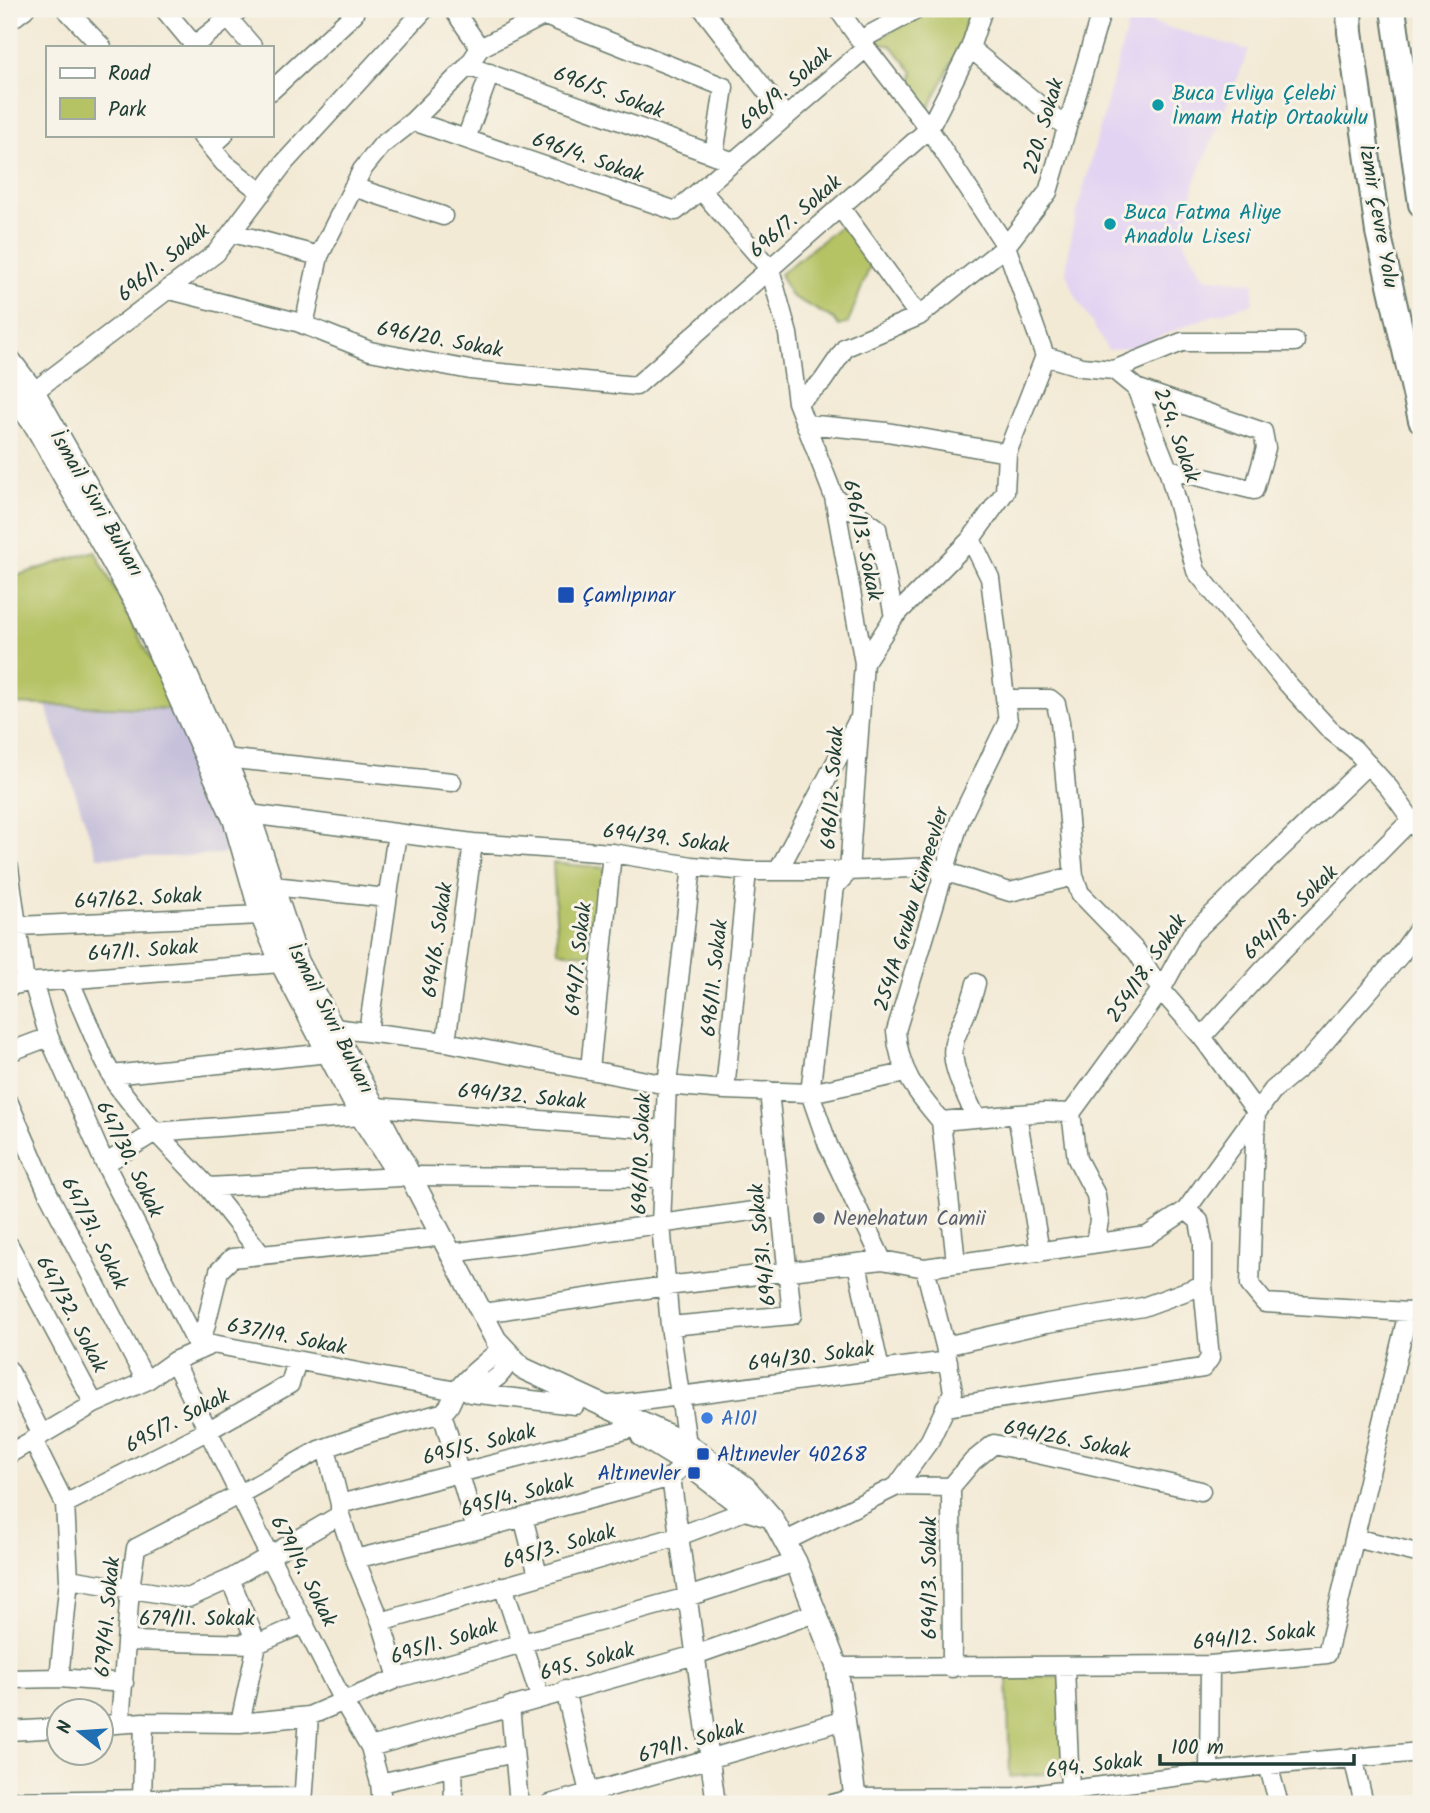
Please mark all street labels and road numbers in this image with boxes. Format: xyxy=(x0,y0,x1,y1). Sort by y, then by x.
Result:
street label: 696/9. Sokak xyxy=(732,39,840,139)
street label: 696/5. Sokak xyxy=(548,58,669,129)
street label: 220. Sokak xyxy=(1015,74,1074,178)
street label: 696/4. Sokak xyxy=(527,124,648,193)
street label: İzmir Çevre Yolu xyxy=(1349,142,1406,291)
street label: 696/7. Sokak xyxy=(742,167,850,267)
street label: 696/1. Sokak xyxy=(110,215,218,311)
street label: 696/20. Sokak xyxy=(374,313,505,368)
street label: 254. Sokak xyxy=(1143,384,1208,488)
street label: İsmail Sivri Bulvarı xyxy=(40,424,151,584)
street label: 696/13. Sokak xyxy=(833,477,891,604)
street label: 696/12. Sokak xyxy=(813,725,854,851)
street label: 254/A Grubu Kümeevler xyxy=(866,802,959,1015)
street label: 694/39. Sokak xyxy=(601,815,731,864)
street label: 694/18. Sokak xyxy=(1236,858,1347,968)
street label: 647/62. Sokak xyxy=(73,880,203,919)
street label: 694/6. Sokak xyxy=(414,880,463,1000)
street label: 694/7. Sokak xyxy=(557,900,602,1018)
street label: 254/18. Sokak xyxy=(1099,908,1196,1030)
street label: 696/11. Sokak xyxy=(693,918,738,1038)
street label: 647/1. Sokak xyxy=(87,931,200,972)
street label: İsmail Sivri Bulvarı xyxy=(277,937,382,1100)
street label: 694/32. Sokak xyxy=(456,1075,588,1120)
street label: 696/10. Sokak xyxy=(624,1093,661,1215)
street label: 647/30. Sokak xyxy=(86,1096,171,1224)
street label: 647/31. Sokak xyxy=(51,1172,136,1296)
street label: 694/31. Sokak xyxy=(741,1182,786,1308)
street label: 647/32. Sokak xyxy=(26,1250,115,1379)
street label: 637/19. Sokak xyxy=(224,1310,350,1365)
street label: 694/30. Sokak xyxy=(746,1333,876,1382)
street label: 695/7. Sokak xyxy=(120,1380,236,1463)
street label: 694/26. Sokak xyxy=(1001,1412,1133,1469)
street label: 695/5. Sokak xyxy=(419,1415,540,1475)
street label: 695/4. Sokak xyxy=(457,1465,578,1527)
street label: 679/14. Sokak xyxy=(261,1510,345,1633)
street label: 695/3. Sokak xyxy=(499,1516,620,1579)
street label: 694/13. Sokak xyxy=(914,1516,947,1640)
street label: 679/41. Sokak xyxy=(87,1555,130,1679)
street label: 679/11. Sokak xyxy=(139,1603,255,1636)
street label: 695/1. Sokak xyxy=(387,1610,502,1674)
street label: 694/12. Sokak xyxy=(1191,1615,1317,1660)
street label: 695. Sokak xyxy=(536,1634,639,1691)
street label: 679/1. Sokak xyxy=(634,1711,749,1773)
street label: 694. Sokak xyxy=(1044,1744,1145,1789)

